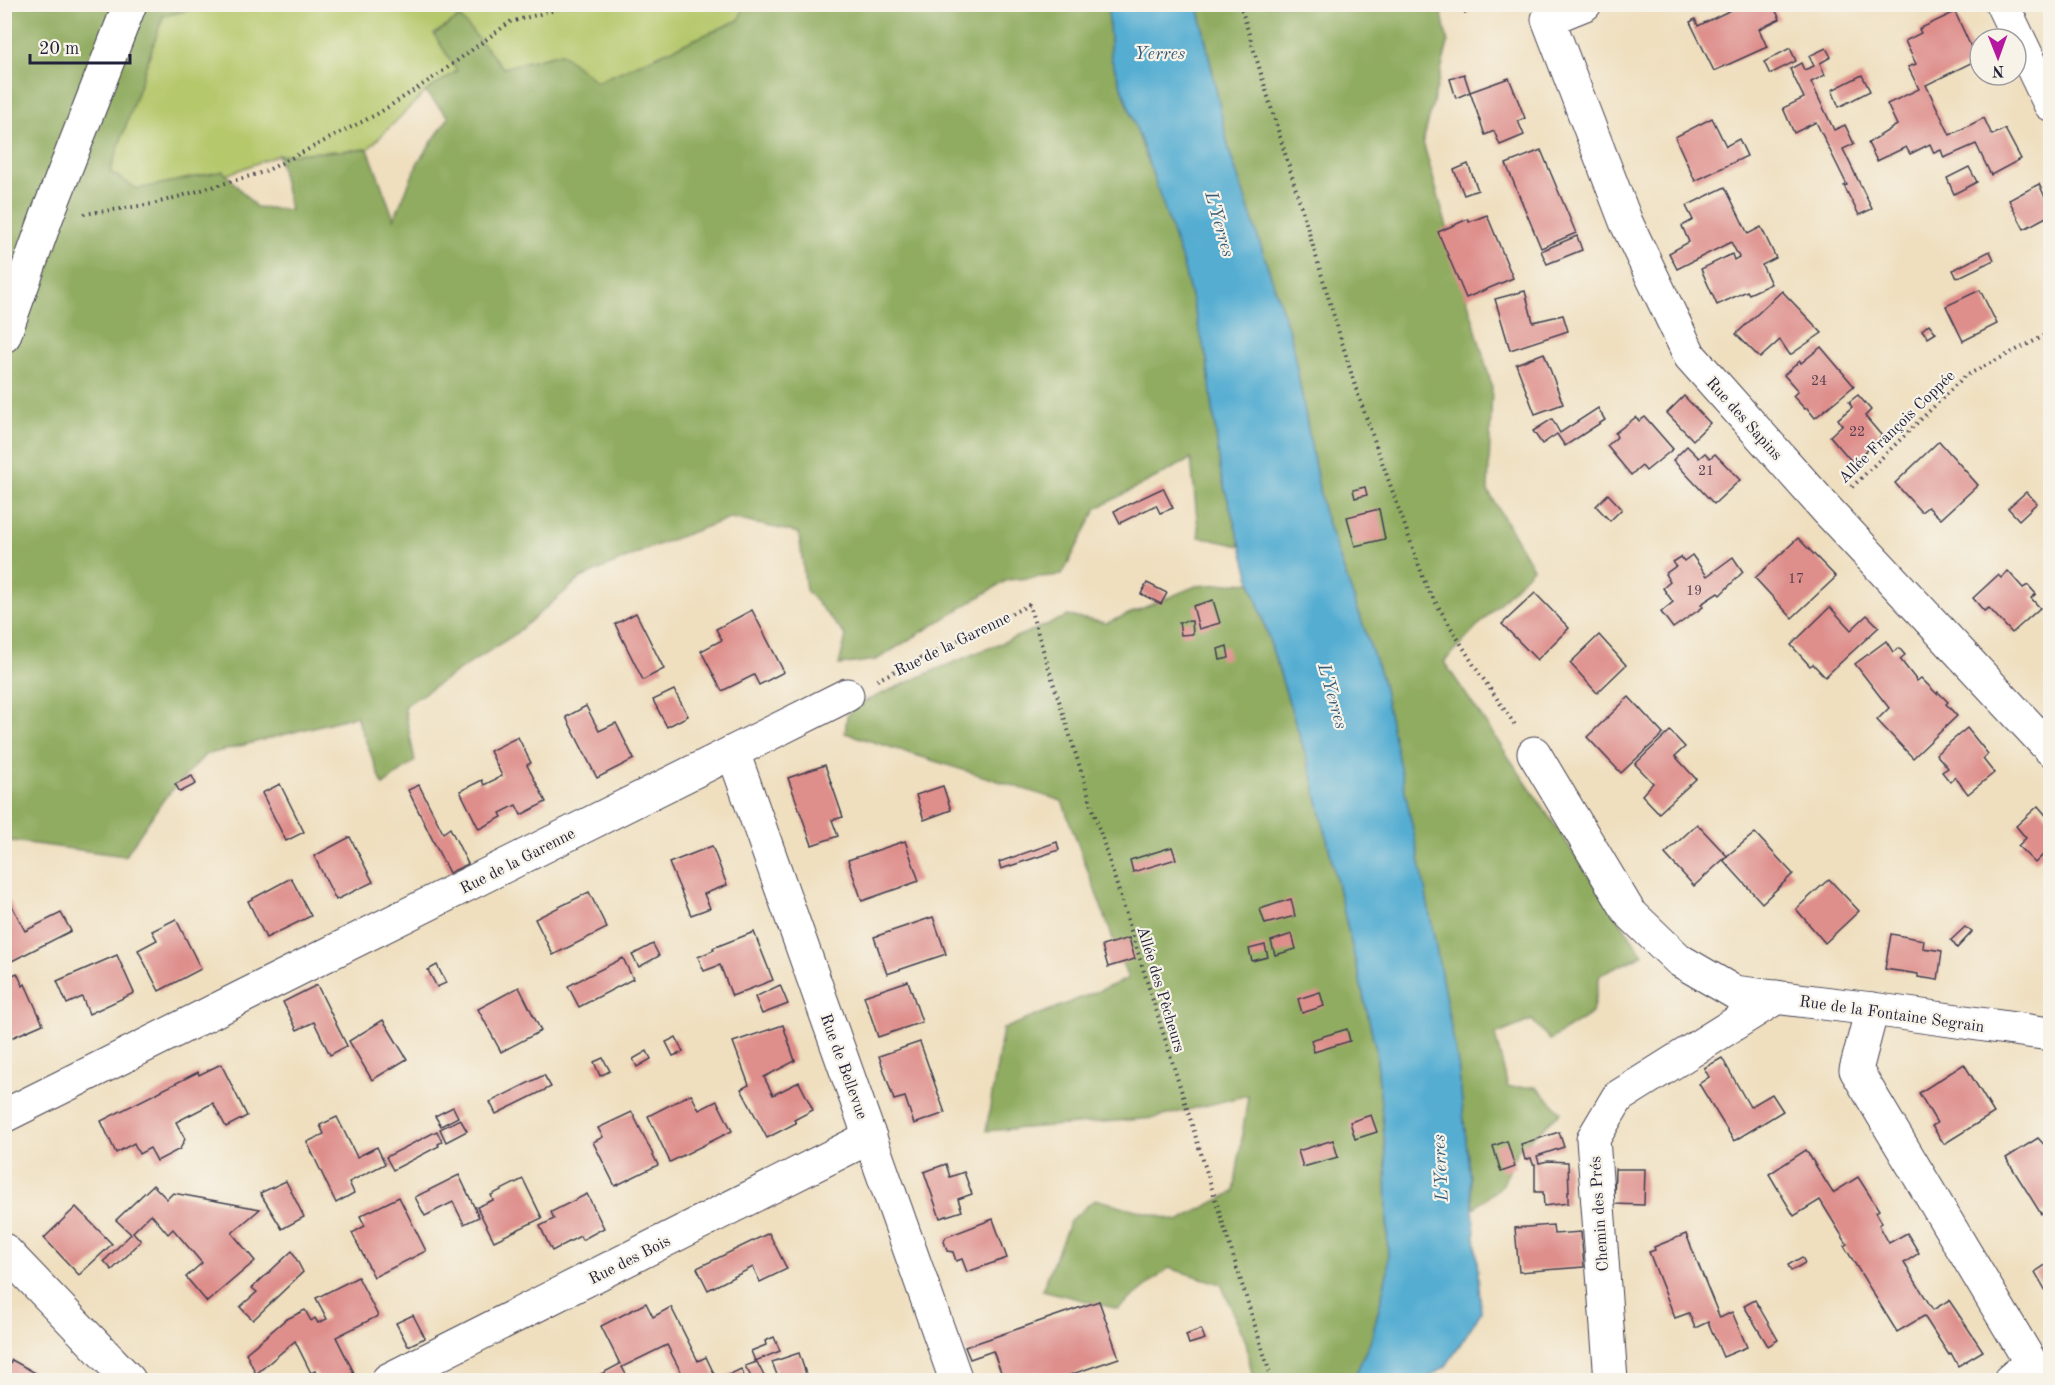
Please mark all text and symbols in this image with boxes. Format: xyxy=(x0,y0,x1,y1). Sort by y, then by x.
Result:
scale bar xyxy=(30,27,130,65)
north arrow xyxy=(1968,27,2028,87)
text: 20 m xyxy=(39,40,79,58)
water label: Yerres xyxy=(1135,45,1186,63)
text: N xyxy=(1991,62,2004,78)
water label: L'Yerres xyxy=(1201,188,1237,260)
street label: Allée François Coppée xyxy=(1836,368,1959,487)
house number: 24 xyxy=(1811,374,1827,388)
street label: Rue des Sapins xyxy=(1702,375,1785,464)
house number: 22 xyxy=(1849,425,1865,439)
house number: 21 xyxy=(1698,464,1714,478)
house number: 17 xyxy=(1788,572,1804,586)
house number: 19 xyxy=(1686,584,1702,598)
street label: Rue de la Garenne xyxy=(892,610,1013,680)
water label: L'Yerres xyxy=(1314,660,1350,732)
street label: Rue de la Garenne xyxy=(458,826,578,898)
street label: Allée des Pêcheurs xyxy=(1133,925,1187,1054)
street label: Rue de la Fontaine Segrain xyxy=(1798,994,1986,1036)
street label: Rue de Bellevue xyxy=(817,1012,870,1121)
water label: L'Yerres xyxy=(1430,1133,1452,1203)
street label: Chemin des Prés xyxy=(1588,1155,1612,1272)
street label: Rue des Bois xyxy=(587,1233,673,1288)

